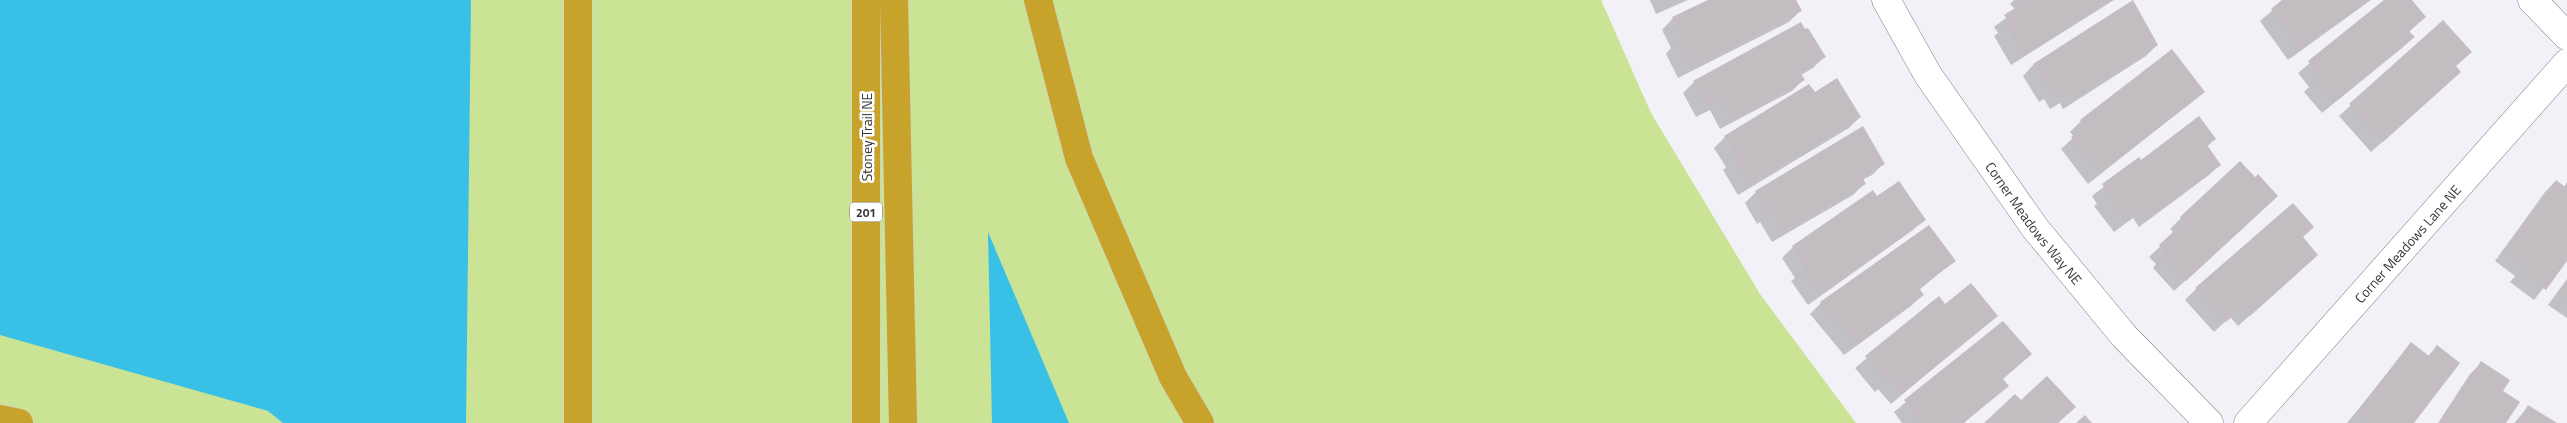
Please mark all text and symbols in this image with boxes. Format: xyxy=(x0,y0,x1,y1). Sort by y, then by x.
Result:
street label: Stoney Trail NE xyxy=(856,92,877,181)
street label: Corner Meadows Way NE xyxy=(1981,157,2088,289)
street label: Corner Meadows Lane NE xyxy=(2349,179,2466,307)
road number: 201 xyxy=(850,202,882,222)

